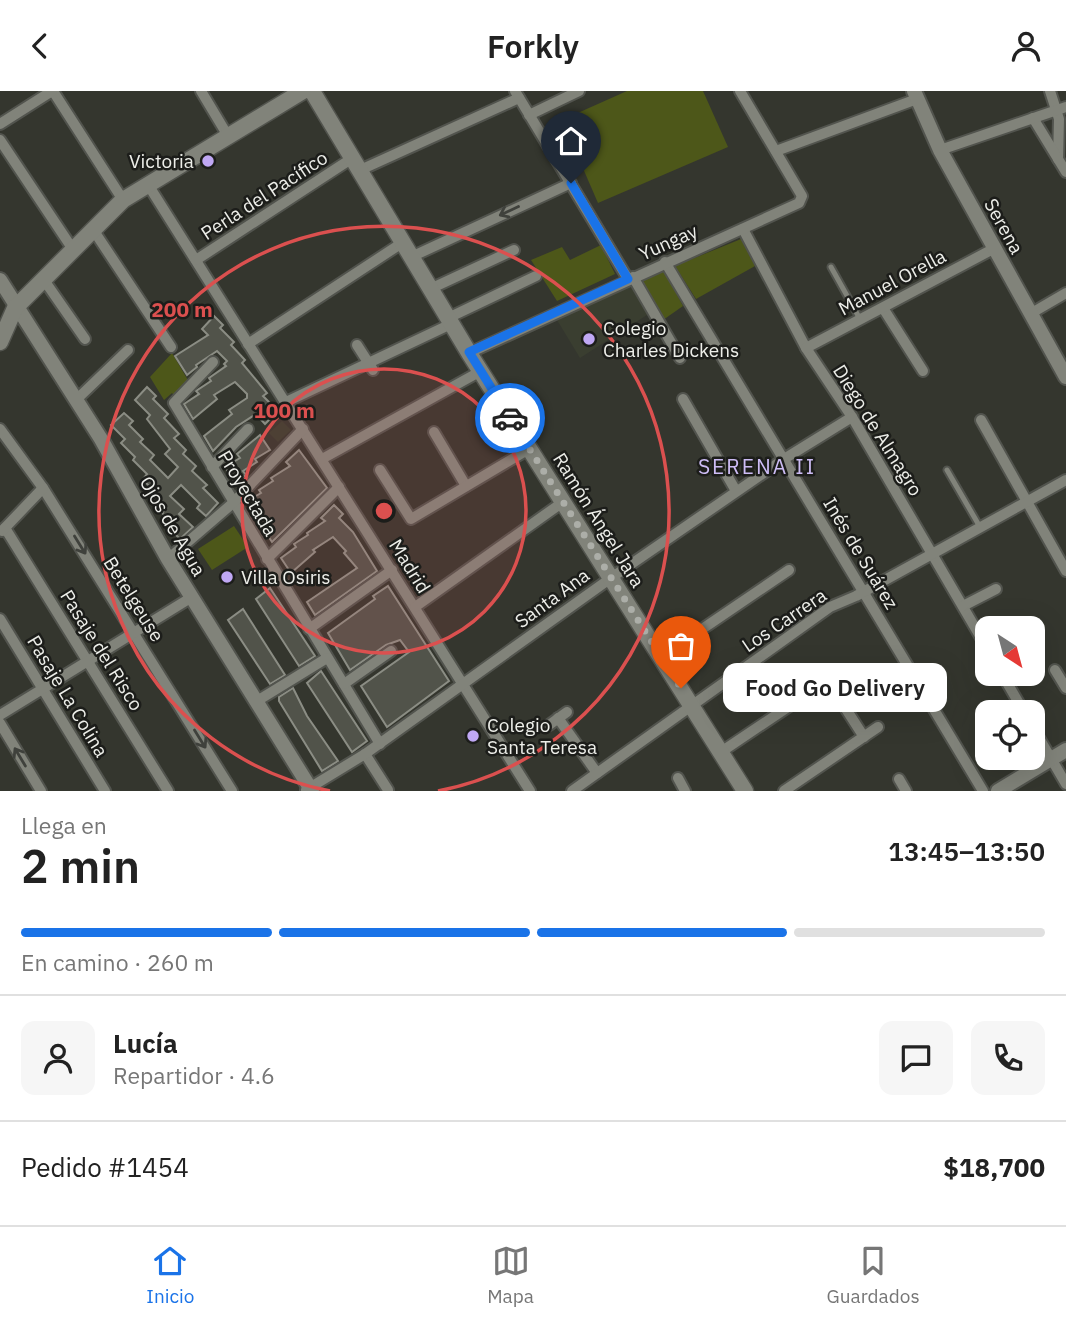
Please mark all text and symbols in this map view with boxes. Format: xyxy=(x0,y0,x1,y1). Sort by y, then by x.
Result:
text: Forkly xyxy=(487,25,579,67)
icon: back xyxy=(21,27,59,65)
icon: person xyxy=(1007,27,1045,65)
pin xyxy=(541,111,601,183)
icon: home xyxy=(552,122,590,160)
street label: Perla del Pacífico xyxy=(196,145,332,245)
place label: Victoria xyxy=(129,149,194,173)
marker: Victoria xyxy=(200,153,216,169)
street label: Serena xyxy=(979,194,1029,258)
one-way arrow xyxy=(499,206,520,219)
street label: Yungay xyxy=(635,218,702,266)
street label: Manuel Orella xyxy=(834,244,950,320)
text: 200 m xyxy=(151,295,213,323)
place label: Colegio Charles Dickens xyxy=(603,316,739,362)
marker: Colegio Charles Dickens xyxy=(581,331,597,347)
street label: Diego de Almagro xyxy=(828,360,928,500)
courier xyxy=(475,383,545,453)
text: 100 m xyxy=(253,396,315,424)
icon: car xyxy=(491,399,529,437)
street label: Proyectada xyxy=(213,446,283,540)
street label: Ramón Ángel Jara xyxy=(548,448,650,592)
district label: SERENA II xyxy=(698,452,816,480)
street label: Ojos de Agua xyxy=(135,472,211,580)
street label: Inés de Suárez xyxy=(818,493,904,614)
centre of rings xyxy=(372,499,396,523)
street label: Madrid xyxy=(384,534,436,598)
one-way arrow xyxy=(73,535,87,555)
street label: Betelgeuse xyxy=(98,552,170,646)
street label: Santa Ana xyxy=(510,563,594,633)
place label: Villa Osiris xyxy=(241,565,331,589)
marker: Villa Osiris xyxy=(219,569,235,585)
street label: Los Carrera xyxy=(737,583,831,657)
street label: Pasaje del Risco xyxy=(55,585,149,715)
pin xyxy=(651,616,711,688)
north arrow xyxy=(975,616,1045,686)
map controls xyxy=(975,616,1045,770)
icon: bag xyxy=(662,627,700,665)
street label: Pasaje La Colina xyxy=(22,631,114,761)
callout: Food Go Delivery xyxy=(723,663,947,713)
text: Food Go Delivery xyxy=(745,672,925,702)
button: locate xyxy=(975,700,1045,770)
place label: Colegio Santa Teresa xyxy=(487,713,597,759)
one-way arrow xyxy=(193,728,207,748)
marker: Colegio Santa Teresa xyxy=(465,728,481,744)
one-way arrow xyxy=(13,748,27,768)
text: Llega en xyxy=(21,810,107,840)
text: 13:45–13:50 xyxy=(888,834,1045,868)
text: 2 min xyxy=(21,836,140,896)
text: En camino · 260 m xyxy=(21,947,214,977)
button: person xyxy=(21,1021,95,1095)
button: chat xyxy=(879,1021,953,1095)
button: phone xyxy=(971,1021,1045,1095)
text: Lucía xyxy=(113,1026,178,1060)
text: Repartidor · 4.6 xyxy=(113,1060,275,1090)
text: Pedido #1454 xyxy=(21,1150,189,1184)
text: $18,700 xyxy=(943,1150,1045,1184)
tab: Inicio xyxy=(146,1242,194,1308)
tab: Mapa xyxy=(487,1242,534,1308)
tab: Guardados xyxy=(827,1242,920,1308)

